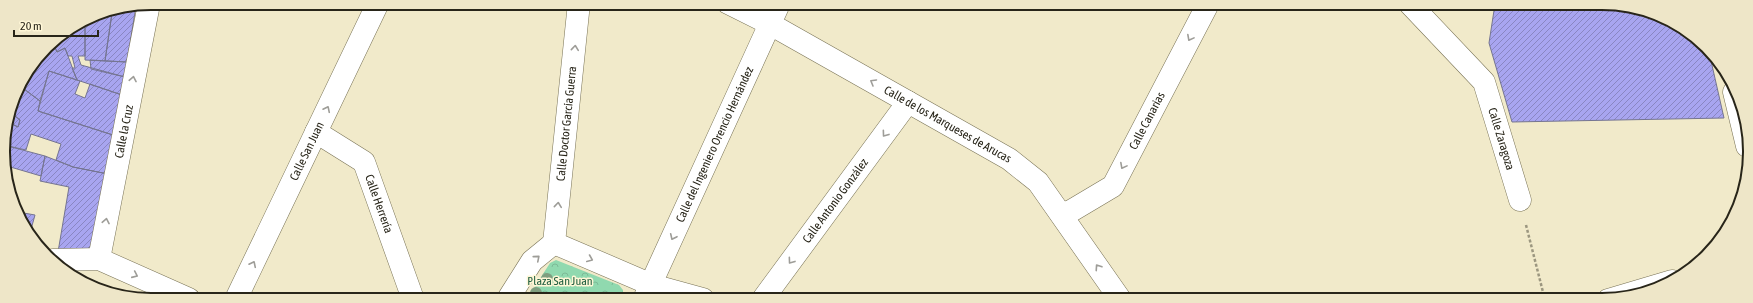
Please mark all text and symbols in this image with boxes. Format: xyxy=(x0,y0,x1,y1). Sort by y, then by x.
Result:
scale bar xyxy=(14,12,98,38)
text: 20 m xyxy=(20,19,42,33)
one-way arrow xyxy=(1187,34,1195,42)
one-way arrow xyxy=(570,45,579,51)
street label: Calle del Ingeniero Orencio Hernández xyxy=(673,64,757,224)
street label: Calle Doctor García Guerra xyxy=(553,66,579,182)
one-way arrow xyxy=(128,76,137,82)
one-way arrow xyxy=(869,80,877,87)
street label: Calle de los Marqueses de Arucas xyxy=(882,83,1014,166)
street label: Calle Canarias xyxy=(1126,90,1168,152)
street label: Calle la Cruz xyxy=(112,103,136,159)
one-way arrow xyxy=(322,105,330,113)
street label: Calle Zaragoza xyxy=(1485,106,1517,172)
street label: Calle San Juan xyxy=(287,119,327,183)
one-way arrow xyxy=(883,129,890,136)
street label: Calle Antonio González xyxy=(800,155,871,246)
one-way arrow xyxy=(1120,162,1128,169)
street label: Calle Herrería xyxy=(362,173,396,235)
one-way arrow xyxy=(554,202,563,208)
one-way arrow xyxy=(102,217,110,224)
one-way arrow xyxy=(670,233,678,241)
one-way arrow xyxy=(586,254,594,262)
one-way arrow xyxy=(532,255,539,262)
one-way arrow xyxy=(789,256,796,263)
one-way arrow xyxy=(248,260,256,268)
one-way arrow xyxy=(1095,264,1103,271)
one-way arrow xyxy=(130,270,138,278)
park label: Plaza San Juan xyxy=(527,274,593,288)

